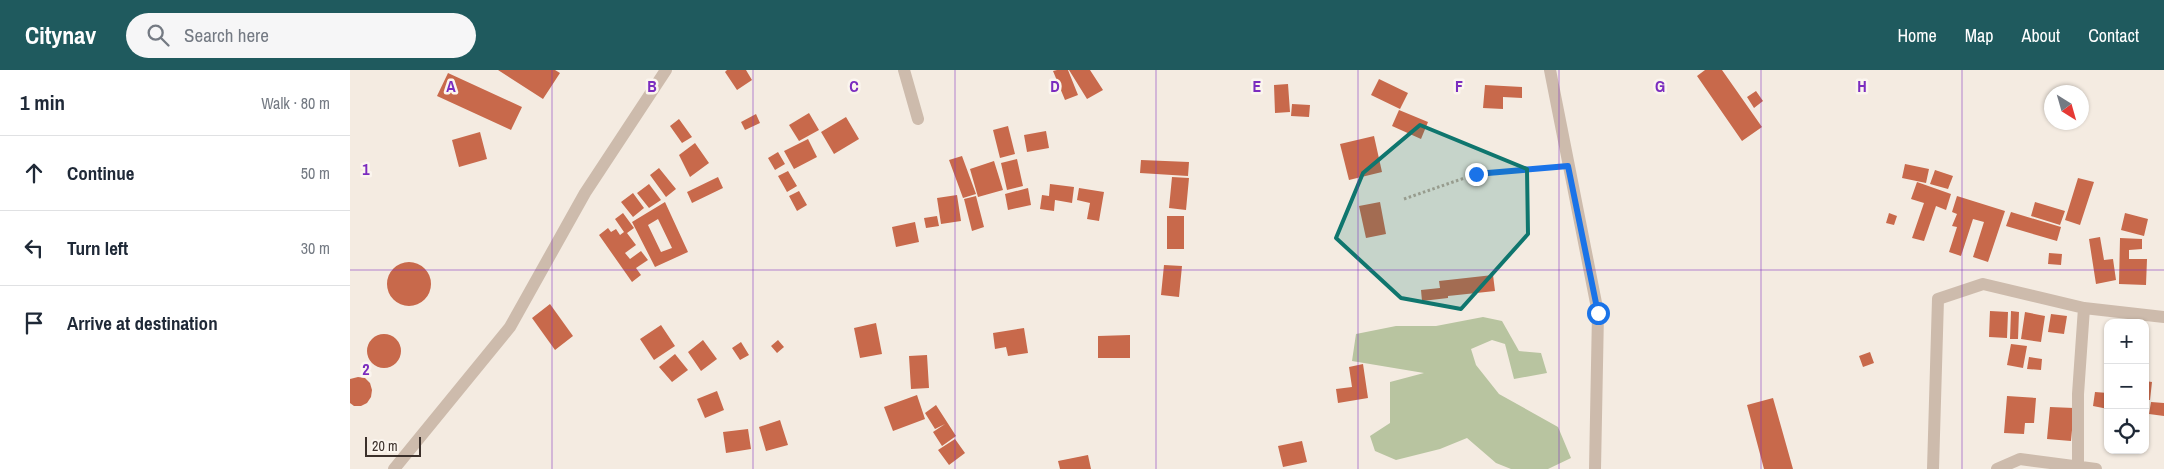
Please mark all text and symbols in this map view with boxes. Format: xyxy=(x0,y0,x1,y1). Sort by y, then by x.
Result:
search box xyxy=(126,13,476,58)
text: Citynav xyxy=(25,19,96,51)
icon: search xyxy=(144,21,172,49)
text: Search here xyxy=(184,22,269,48)
text: Home xyxy=(1897,23,1937,48)
text: Map xyxy=(1965,23,1994,48)
text: About xyxy=(2022,23,2060,48)
text: Contact xyxy=(2088,23,2139,48)
text: A xyxy=(446,75,456,97)
text: B xyxy=(647,75,657,97)
text: C xyxy=(849,75,859,97)
text: D xyxy=(1050,75,1060,97)
text: E xyxy=(1253,75,1262,97)
text: F xyxy=(1455,75,1463,97)
text: G xyxy=(1655,75,1665,97)
text: H xyxy=(1857,75,1867,97)
north arrow xyxy=(2044,85,2089,130)
text: 1 min xyxy=(20,88,65,117)
text: Walk · 80 m xyxy=(261,92,330,114)
text: 1 xyxy=(362,158,370,180)
icon: ahead xyxy=(20,159,48,187)
text: Continue xyxy=(67,160,135,186)
text: 50 m xyxy=(301,162,330,184)
route end xyxy=(1465,163,1488,186)
icon: left xyxy=(20,234,48,262)
text: Turn left xyxy=(67,235,128,261)
text: 30 m xyxy=(301,237,330,259)
route start xyxy=(1587,302,1610,325)
icon: arrive xyxy=(20,309,48,337)
text: Arrive at destination xyxy=(67,310,218,336)
map controls xyxy=(2104,319,2149,454)
button: + xyxy=(2104,319,2149,364)
text: 2 xyxy=(362,358,370,380)
button: − xyxy=(2104,364,2149,409)
button: locate xyxy=(2104,409,2149,454)
scale bar xyxy=(365,434,421,457)
text: 20 m xyxy=(372,437,398,455)

